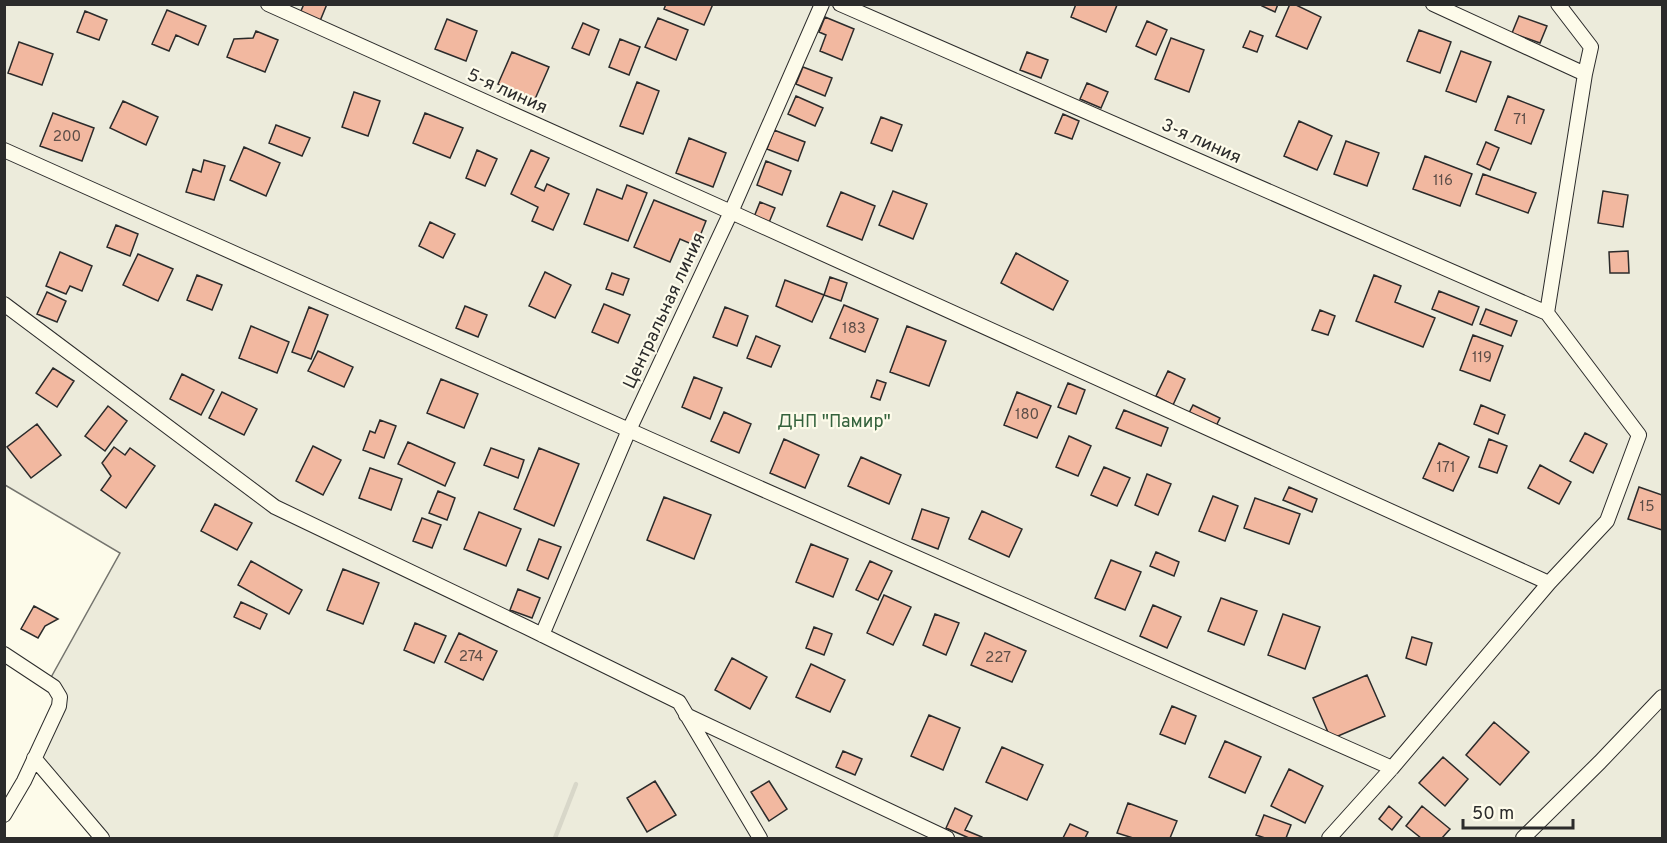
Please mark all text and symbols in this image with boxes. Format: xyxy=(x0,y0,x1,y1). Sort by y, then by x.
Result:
street label: 5-я линия xyxy=(463,64,551,120)
house number: 71 xyxy=(1513,111,1527,130)
street label: 3-я линия xyxy=(1157,114,1245,170)
house number: 200 xyxy=(53,128,81,147)
house number: 116 xyxy=(1433,172,1453,191)
street label: Центральная линия xyxy=(619,229,711,393)
house number: 183 xyxy=(842,320,866,339)
house number: 119 xyxy=(1472,349,1492,368)
house number: 180 xyxy=(1015,406,1039,425)
park label: ДНП "Памир" xyxy=(777,411,891,434)
house number: 171 xyxy=(1436,459,1456,478)
house number: 15 xyxy=(1640,498,1654,517)
house number: 274 xyxy=(459,648,483,667)
house number: 227 xyxy=(985,649,1011,668)
scale bar xyxy=(1463,792,1572,830)
text: 50 m xyxy=(1472,803,1514,826)

